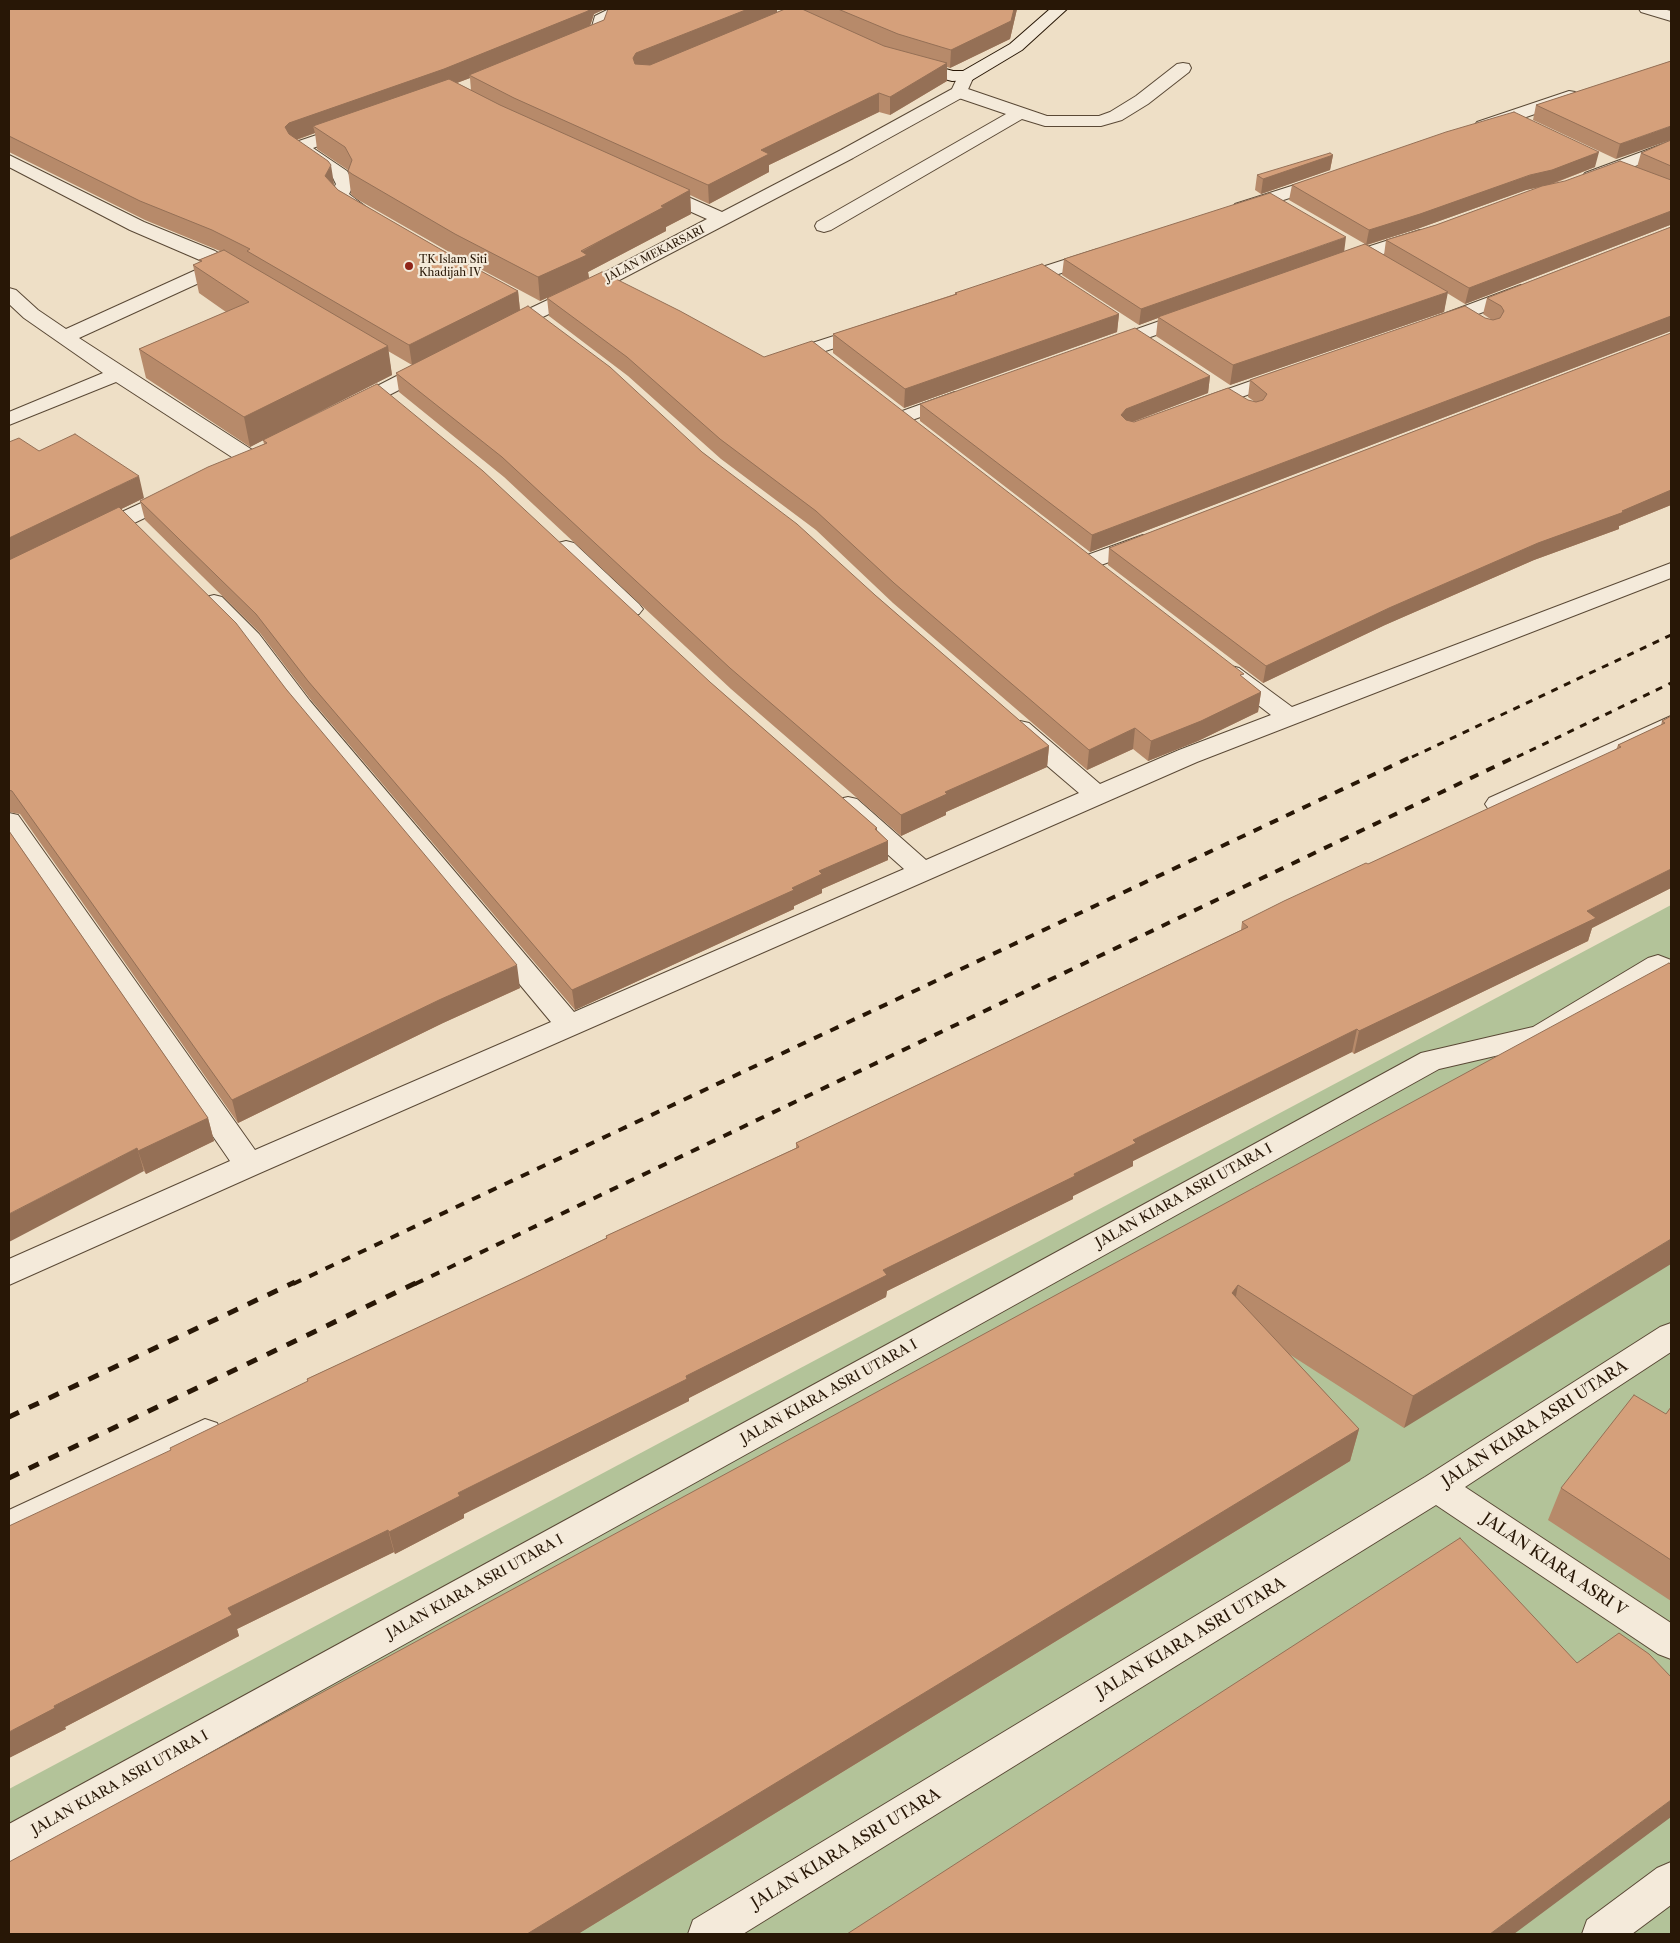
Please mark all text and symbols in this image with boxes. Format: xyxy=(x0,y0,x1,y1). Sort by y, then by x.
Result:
street label: JALAN MEKARSARI xyxy=(603,223,707,285)
place label: TK Islam Siti Khadijah IV xyxy=(419,253,487,279)
marker: TK Islam Siti Khadijah IV xyxy=(403,260,415,272)
street label: JALAN KIARA ASRI UTARA I xyxy=(1093,1140,1275,1252)
street label: JALAN KIARA ASRI UTARA I xyxy=(738,1336,920,1448)
street label: JALAN KIARA ASRI UTARA xyxy=(1439,1357,1631,1491)
street label: JALAN KIARA ASRI V xyxy=(1478,1509,1630,1621)
street label: JALAN KIARA ASRI UTARA I xyxy=(384,1531,566,1643)
street label: JALAN KIARA ASRI UTARA xyxy=(1093,1574,1289,1702)
street label: JALAN KIARA ASRI UTARA I xyxy=(29,1727,211,1839)
street label: JALAN KIARA ASRI UTARA xyxy=(748,1785,944,1913)

